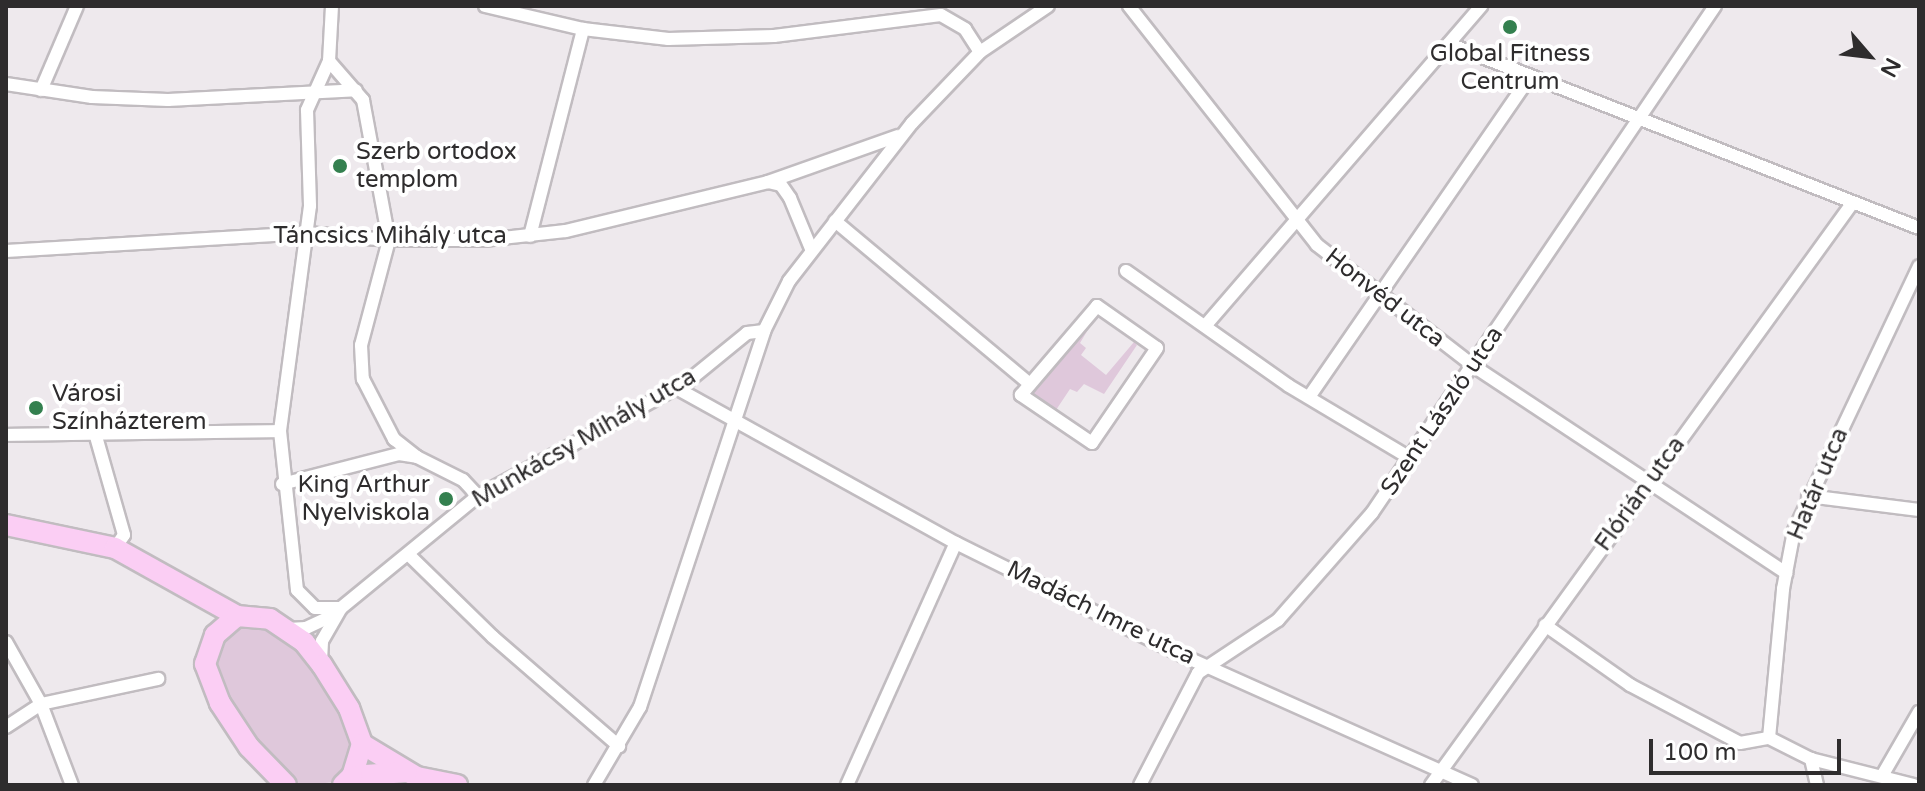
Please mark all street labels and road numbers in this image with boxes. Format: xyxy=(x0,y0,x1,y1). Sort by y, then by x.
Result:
street label: Táncsics Mihály utca xyxy=(273,222,507,250)
street label: Honvéd utca xyxy=(1319,242,1451,354)
street label: Szent László utca xyxy=(1375,321,1509,501)
street label: Munkácsy Mihály utca xyxy=(467,362,701,514)
street label: Határ utca xyxy=(1781,423,1855,545)
street label: Flórián utca xyxy=(1589,431,1691,557)
street label: Madách Imre utca xyxy=(1002,555,1200,671)

